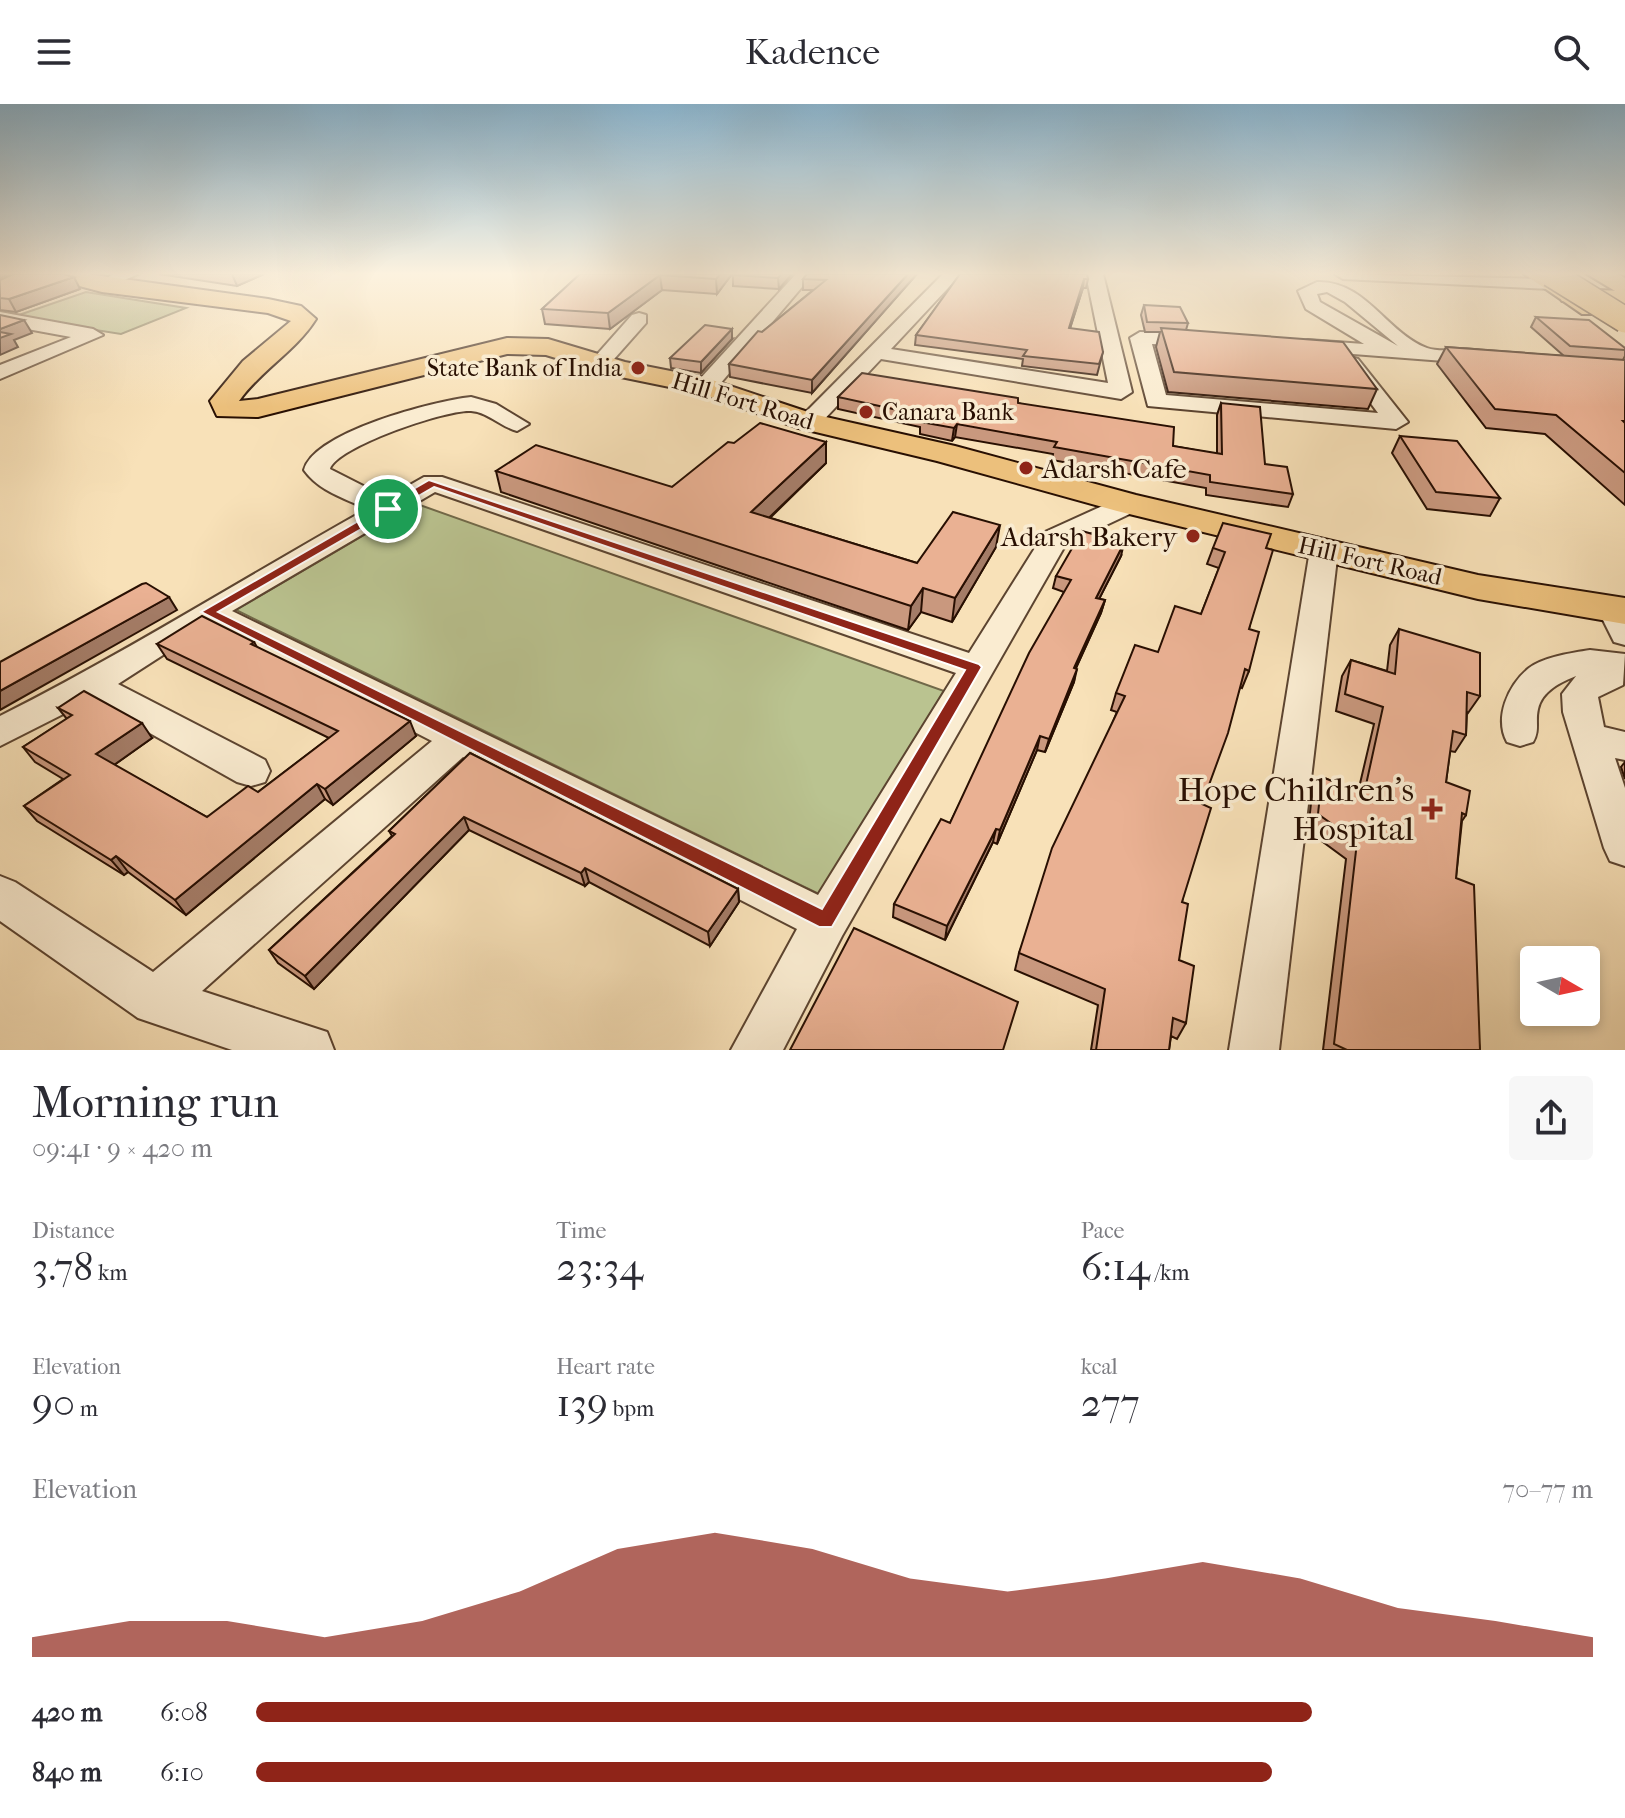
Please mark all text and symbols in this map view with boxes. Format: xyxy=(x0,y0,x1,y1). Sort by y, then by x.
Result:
icon: menu xyxy=(32,30,76,74)
icon: search xyxy=(1549,30,1593,74)
text: Kadence xyxy=(745,31,880,73)
place label: State Bank of India xyxy=(427,354,623,382)
marker: State Bank of India xyxy=(629,359,647,377)
street label: Hill Fort Road xyxy=(669,366,818,436)
place label: Canara Bank xyxy=(882,398,1014,426)
marker: Canara Bank xyxy=(857,403,875,421)
place label: Adarsh Cafe xyxy=(1041,452,1187,485)
marker: Adarsh Cafe xyxy=(1017,459,1035,477)
pin xyxy=(354,475,422,543)
icon: arrive xyxy=(366,487,410,531)
place label: Adarsh Bakery xyxy=(1000,520,1178,553)
marker: Adarsh Bakery xyxy=(1184,527,1202,545)
street label: Hill Fort Road xyxy=(1295,531,1446,591)
place label: Hope Children's Hospital xyxy=(1178,770,1414,849)
marker: Hope Children's Hospital xyxy=(1421,798,1443,820)
north arrow xyxy=(1520,946,1600,1026)
map controls xyxy=(1520,946,1600,1026)
button: share xyxy=(1509,1076,1593,1160)
text: Morning run xyxy=(32,1077,279,1128)
text: 09:41 · 9 × 420 m xyxy=(32,1133,212,1164)
text: Distance xyxy=(32,1218,115,1244)
text: Time xyxy=(556,1218,606,1244)
text: Pace xyxy=(1081,1218,1124,1244)
text: 3.78 xyxy=(32,1244,93,1290)
text: 23:34 xyxy=(556,1244,643,1290)
text: 6:14 xyxy=(1081,1244,1150,1290)
text: km xyxy=(93,1260,128,1286)
text: /km xyxy=(1150,1260,1190,1286)
text: Elevation xyxy=(32,1354,121,1380)
text: Heart rate xyxy=(556,1354,655,1380)
text: kcal xyxy=(1081,1354,1118,1380)
text: 90 xyxy=(32,1380,75,1426)
text: 139 xyxy=(556,1380,608,1426)
text: 277 xyxy=(1081,1380,1140,1426)
text: m xyxy=(75,1396,98,1422)
text: bpm xyxy=(608,1396,654,1422)
text: Elevation xyxy=(32,1474,137,1505)
text: 70–77 m xyxy=(1503,1474,1593,1505)
text: 420 m xyxy=(32,1697,102,1728)
text: 6:08 xyxy=(160,1697,208,1728)
text: 840 m xyxy=(32,1757,102,1788)
text: 6:10 xyxy=(160,1757,204,1788)

